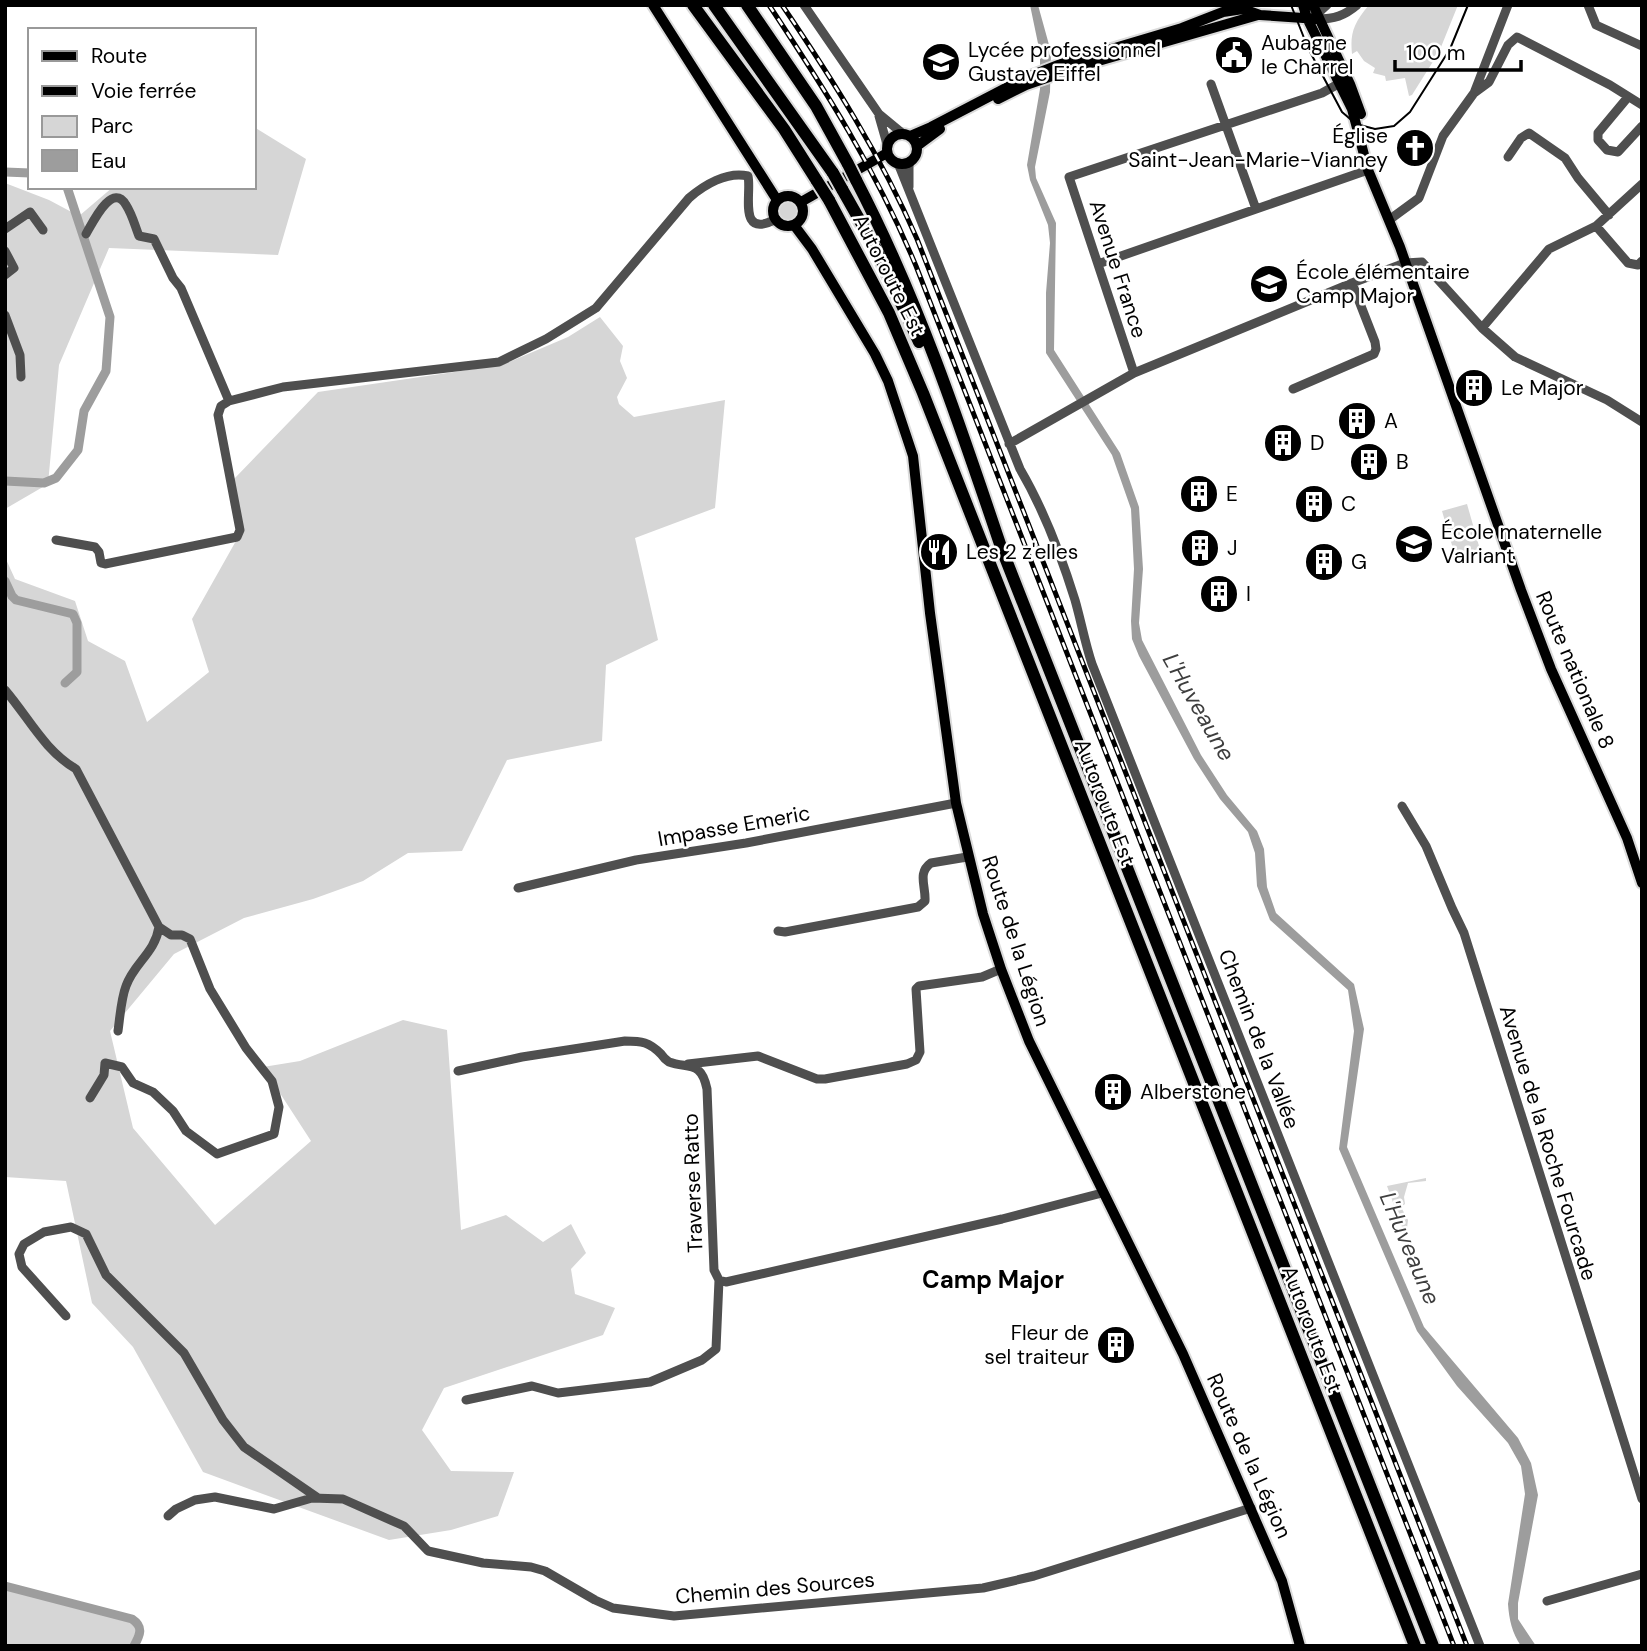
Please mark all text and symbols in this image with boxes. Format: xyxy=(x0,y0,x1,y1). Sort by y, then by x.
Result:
legend xyxy=(28,28,256,189)
scale bar xyxy=(1395,28,1521,72)
place label: Aubagne le Charrel xyxy=(1261,29,1354,81)
public building icon: Aubagne le Charrel xyxy=(1213,34,1255,76)
place label: Lycée professionnel Gustave Eiffel xyxy=(968,36,1161,88)
text: 100 m xyxy=(1406,39,1466,67)
school or university icon: Lycée professionnel Gustave Eiffel xyxy=(920,41,962,83)
text: Route xyxy=(91,42,147,70)
text: Voie ferrée xyxy=(91,77,196,105)
text: Parc xyxy=(91,112,134,140)
place label: Église Saint-Jean-Marie-Vianney xyxy=(1128,122,1388,174)
church icon: Église Saint-Jean-Marie-Vianney xyxy=(1394,127,1436,169)
text: Eau xyxy=(91,147,126,175)
street label: Avenue France xyxy=(1083,196,1153,342)
street label: Autoroute Est xyxy=(846,209,932,341)
place label: École élémentaire Camp Major xyxy=(1296,258,1470,310)
school or university icon: École élémentaire Camp Major xyxy=(1248,263,1290,305)
building icon: Le Major xyxy=(1453,367,1495,409)
place label: Le Major xyxy=(1501,374,1584,402)
building icon: A xyxy=(1336,400,1378,442)
place label: A xyxy=(1384,407,1398,435)
building icon: D xyxy=(1262,422,1304,464)
place label: D xyxy=(1310,429,1324,457)
building icon: B xyxy=(1348,441,1390,483)
place label: B xyxy=(1396,448,1409,476)
building icon: E xyxy=(1178,473,1220,515)
place label: E xyxy=(1226,480,1238,508)
building icon: C xyxy=(1293,483,1335,525)
place label: C xyxy=(1341,490,1356,518)
place label: École maternelle Valriant xyxy=(1441,518,1602,570)
school or university icon: École maternelle Valriant xyxy=(1393,523,1435,565)
building icon: J xyxy=(1179,527,1221,569)
restaurant icon: Les 2 z'elles xyxy=(918,531,960,573)
place label: J xyxy=(1227,534,1238,562)
place label: Les 2 z'elles xyxy=(966,538,1078,566)
building icon: G xyxy=(1303,541,1345,583)
place label: G xyxy=(1351,548,1367,576)
building icon: I xyxy=(1198,573,1240,615)
place label: I xyxy=(1246,580,1251,608)
street label: Route nationale 8 xyxy=(1529,587,1621,753)
water label: L'Huveaune xyxy=(1156,648,1242,766)
street label: Autoroute Est xyxy=(1068,735,1142,869)
street label: Impasse Emeric xyxy=(656,799,812,853)
street label: Route de la Légion xyxy=(975,852,1057,1030)
street label: Chemin de la Vallée xyxy=(1212,945,1306,1133)
street label: Avenue de la Roche Fourcade xyxy=(1493,1002,1603,1284)
building icon: Alberstone xyxy=(1092,1071,1134,1113)
place label: Alberstone xyxy=(1140,1078,1246,1106)
street label: Traverse Ratto xyxy=(677,1113,709,1253)
water label: L'Huveaune xyxy=(1373,1187,1447,1309)
street label: Autoroute Est xyxy=(1275,1262,1349,1396)
district label: Camp Major xyxy=(922,1264,1064,1295)
place label: Fleur de sel traiteur xyxy=(984,1319,1089,1371)
building icon: Fleur de sel traiteur xyxy=(1095,1324,1137,1366)
street label: Route de la Légion xyxy=(1200,1369,1298,1543)
street label: Chemin des Sources xyxy=(674,1565,876,1611)

